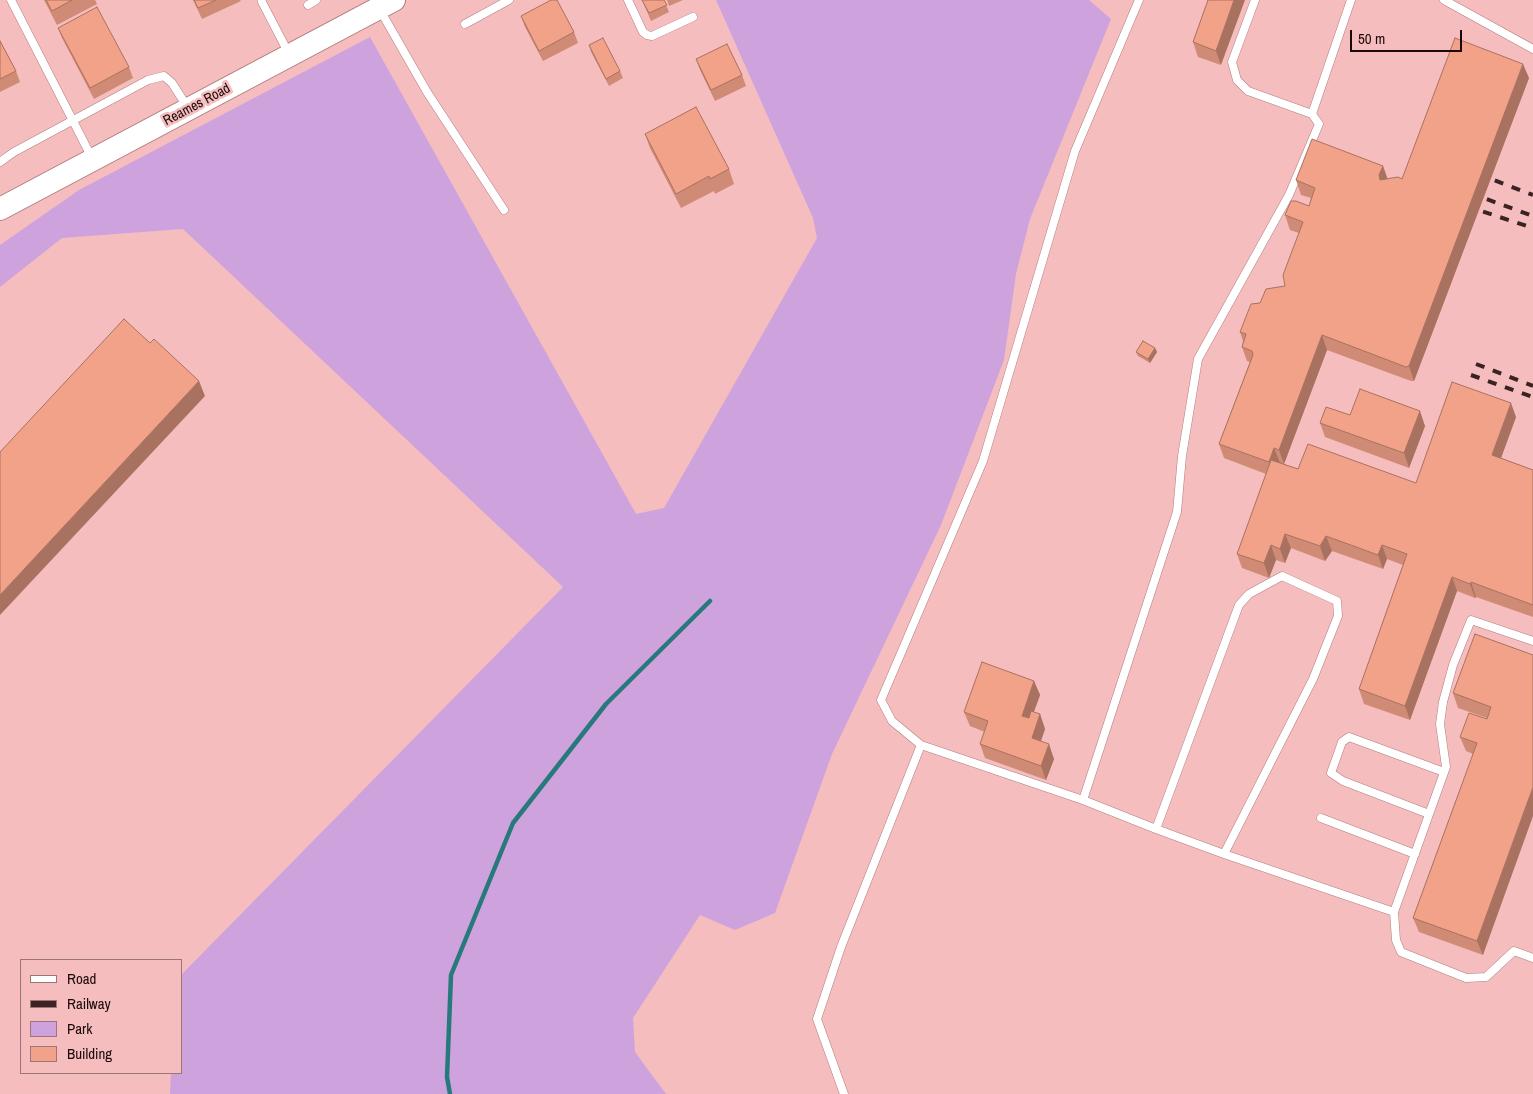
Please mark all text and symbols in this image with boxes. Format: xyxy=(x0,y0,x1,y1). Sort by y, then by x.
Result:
scale bar xyxy=(1353,20,1466,52)
text: 50 m xyxy=(1358,28,1385,49)
street label: Reames Road xyxy=(161,80,233,130)
legend xyxy=(20,959,182,1074)
text: Road xyxy=(67,968,96,989)
text: Railway xyxy=(67,993,111,1014)
text: Park xyxy=(67,1018,92,1039)
text: Building xyxy=(67,1043,112,1064)

